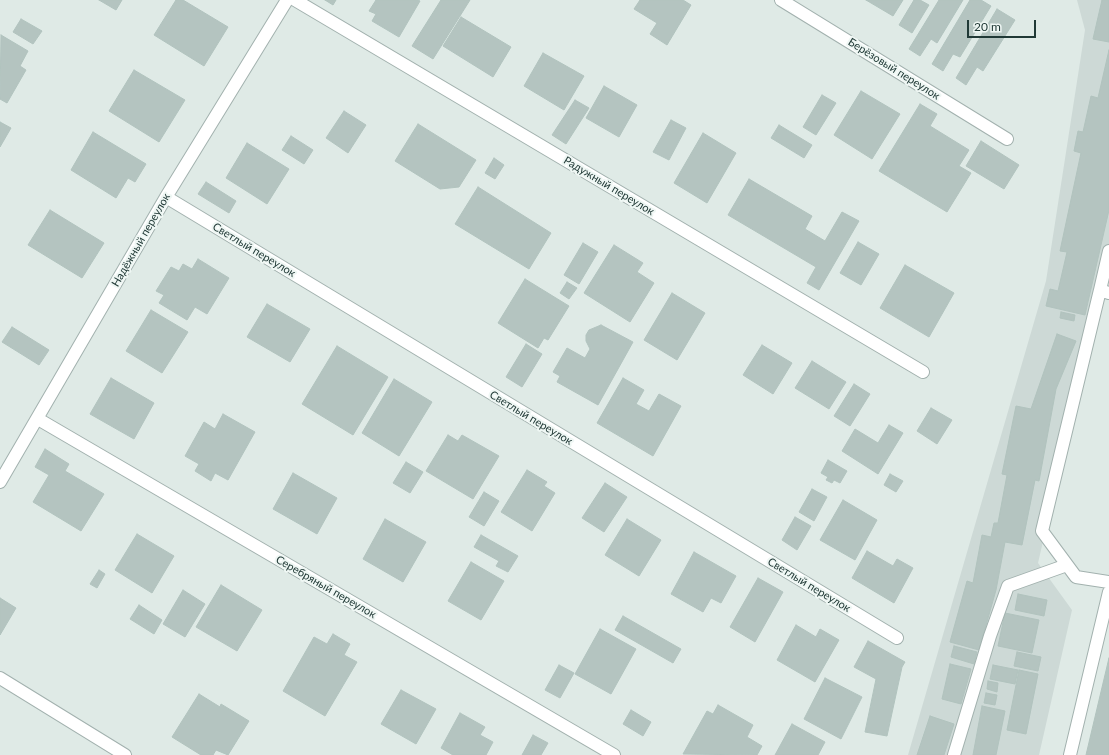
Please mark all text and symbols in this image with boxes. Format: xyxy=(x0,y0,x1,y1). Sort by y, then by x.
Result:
scale bar xyxy=(969,12,1038,38)
text: 20 m xyxy=(974,19,1001,34)
street label: Берёзовый переулок xyxy=(846,35,942,103)
street label: Радужный переулок xyxy=(561,154,657,218)
street label: Надёжный переулок xyxy=(109,191,173,289)
street label: Светлый переулок xyxy=(210,220,298,280)
street label: Светлый переулок xyxy=(487,388,575,448)
street label: Серебряный переулок xyxy=(274,553,378,621)
street label: Светлый переулок xyxy=(765,555,853,615)

